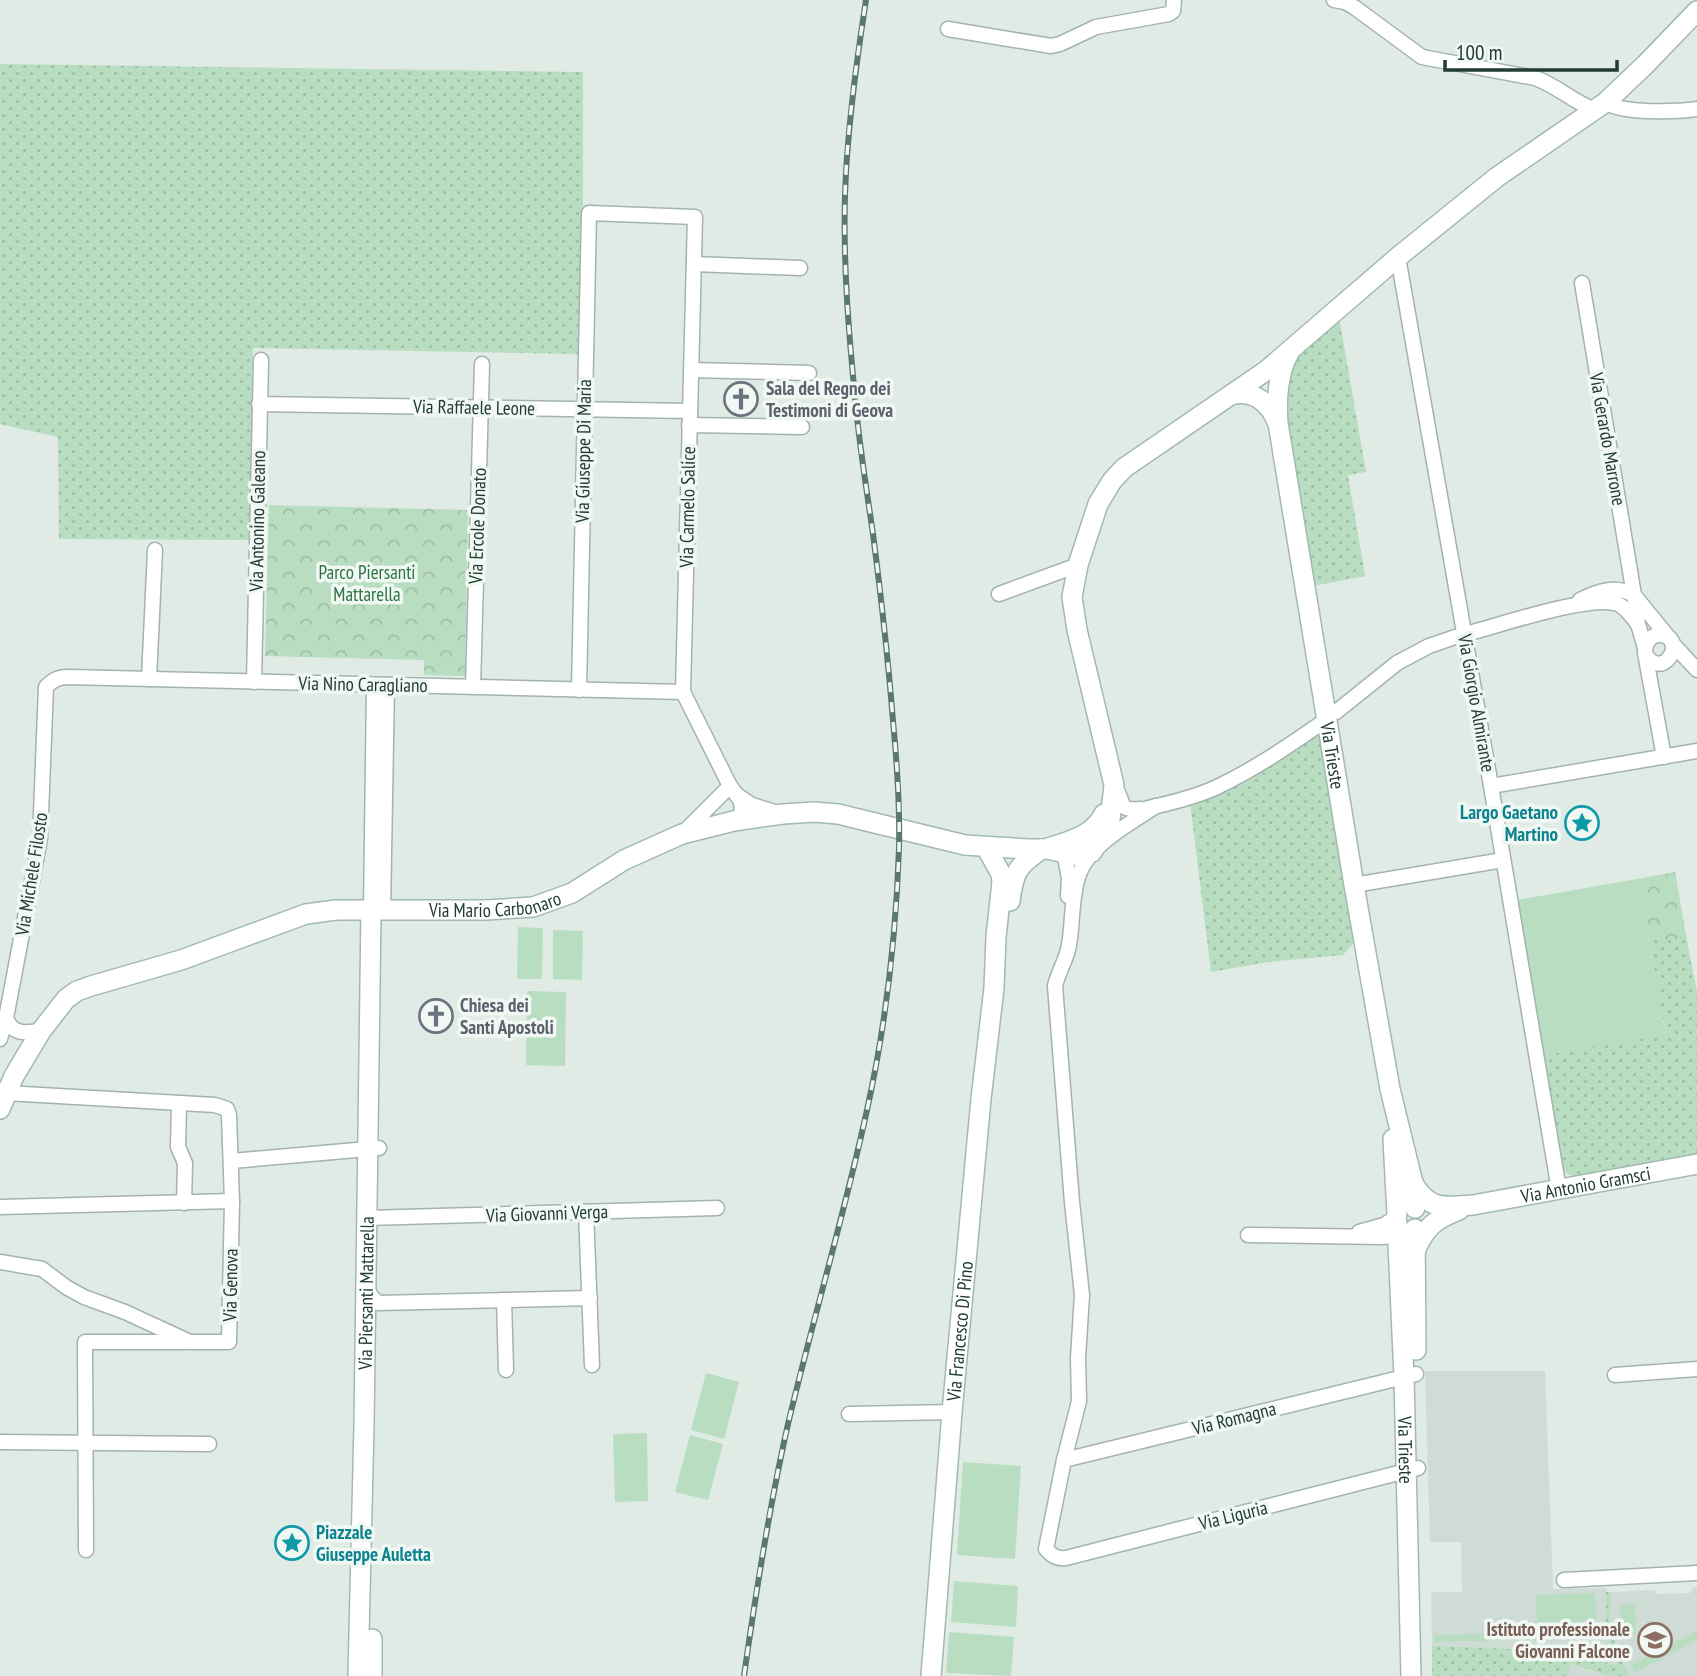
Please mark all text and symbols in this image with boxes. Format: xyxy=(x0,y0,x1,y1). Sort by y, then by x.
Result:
scale bar xyxy=(1445,28,1616,72)
text: 100 m xyxy=(1456,39,1502,66)
street label: Via Gerardo Marrone xyxy=(1584,370,1632,508)
place label: Sala del Regno dei Testimoni di Geova xyxy=(766,376,893,422)
street label: Via Giuseppe Di Maria xyxy=(570,379,596,524)
church icon: Sala del Regno dei Testimoni di Geova xyxy=(722,380,760,418)
street label: Via Raffaele Leone xyxy=(412,394,535,420)
street label: Via Carmelo Salice xyxy=(674,446,700,569)
street label: Via Antonino Galeano xyxy=(244,450,270,593)
street label: Via Ercole Donato xyxy=(463,467,491,586)
park label: Parco Piersanti Mattarella xyxy=(319,560,416,606)
street label: Via Giorgio Almirante xyxy=(1453,631,1501,774)
street label: Via Nino Caragliano xyxy=(297,671,428,697)
street label: Via Trieste xyxy=(1315,719,1350,791)
place label: Largo Gaetano Martino xyxy=(1460,800,1558,846)
place icon: Largo Gaetano Martino xyxy=(1563,804,1601,842)
street label: Via Michele Filosto xyxy=(9,811,53,938)
street label: Via Mario Carbonaro xyxy=(428,886,564,922)
place label: Chiesa dei Santi Apostoli xyxy=(460,993,554,1039)
church icon: Chiesa dei Santi Apostoli xyxy=(417,997,455,1035)
street label: Via Antonio Gramsci xyxy=(1518,1161,1652,1208)
street label: Via Giovanni Verga xyxy=(485,1199,608,1227)
street label: Via Piersanti Mattarella xyxy=(353,1216,379,1371)
street label: Via Genova xyxy=(217,1248,243,1323)
street label: Via Francesco Di Pino xyxy=(941,1260,978,1403)
street label: Via Romagna xyxy=(1189,1396,1278,1440)
street label: Via Trieste xyxy=(1393,1415,1418,1484)
street label: Via Liguria xyxy=(1195,1495,1270,1535)
place label: Piazzale Giuseppe Auletta xyxy=(316,1520,431,1566)
place icon: Piazzale Giuseppe Auletta xyxy=(273,1524,311,1562)
place label: Istituto professionale Giovanni Falcone xyxy=(1486,1617,1630,1663)
school or university icon: Istituto professionale Giovanni Falcone xyxy=(1636,1621,1674,1659)

